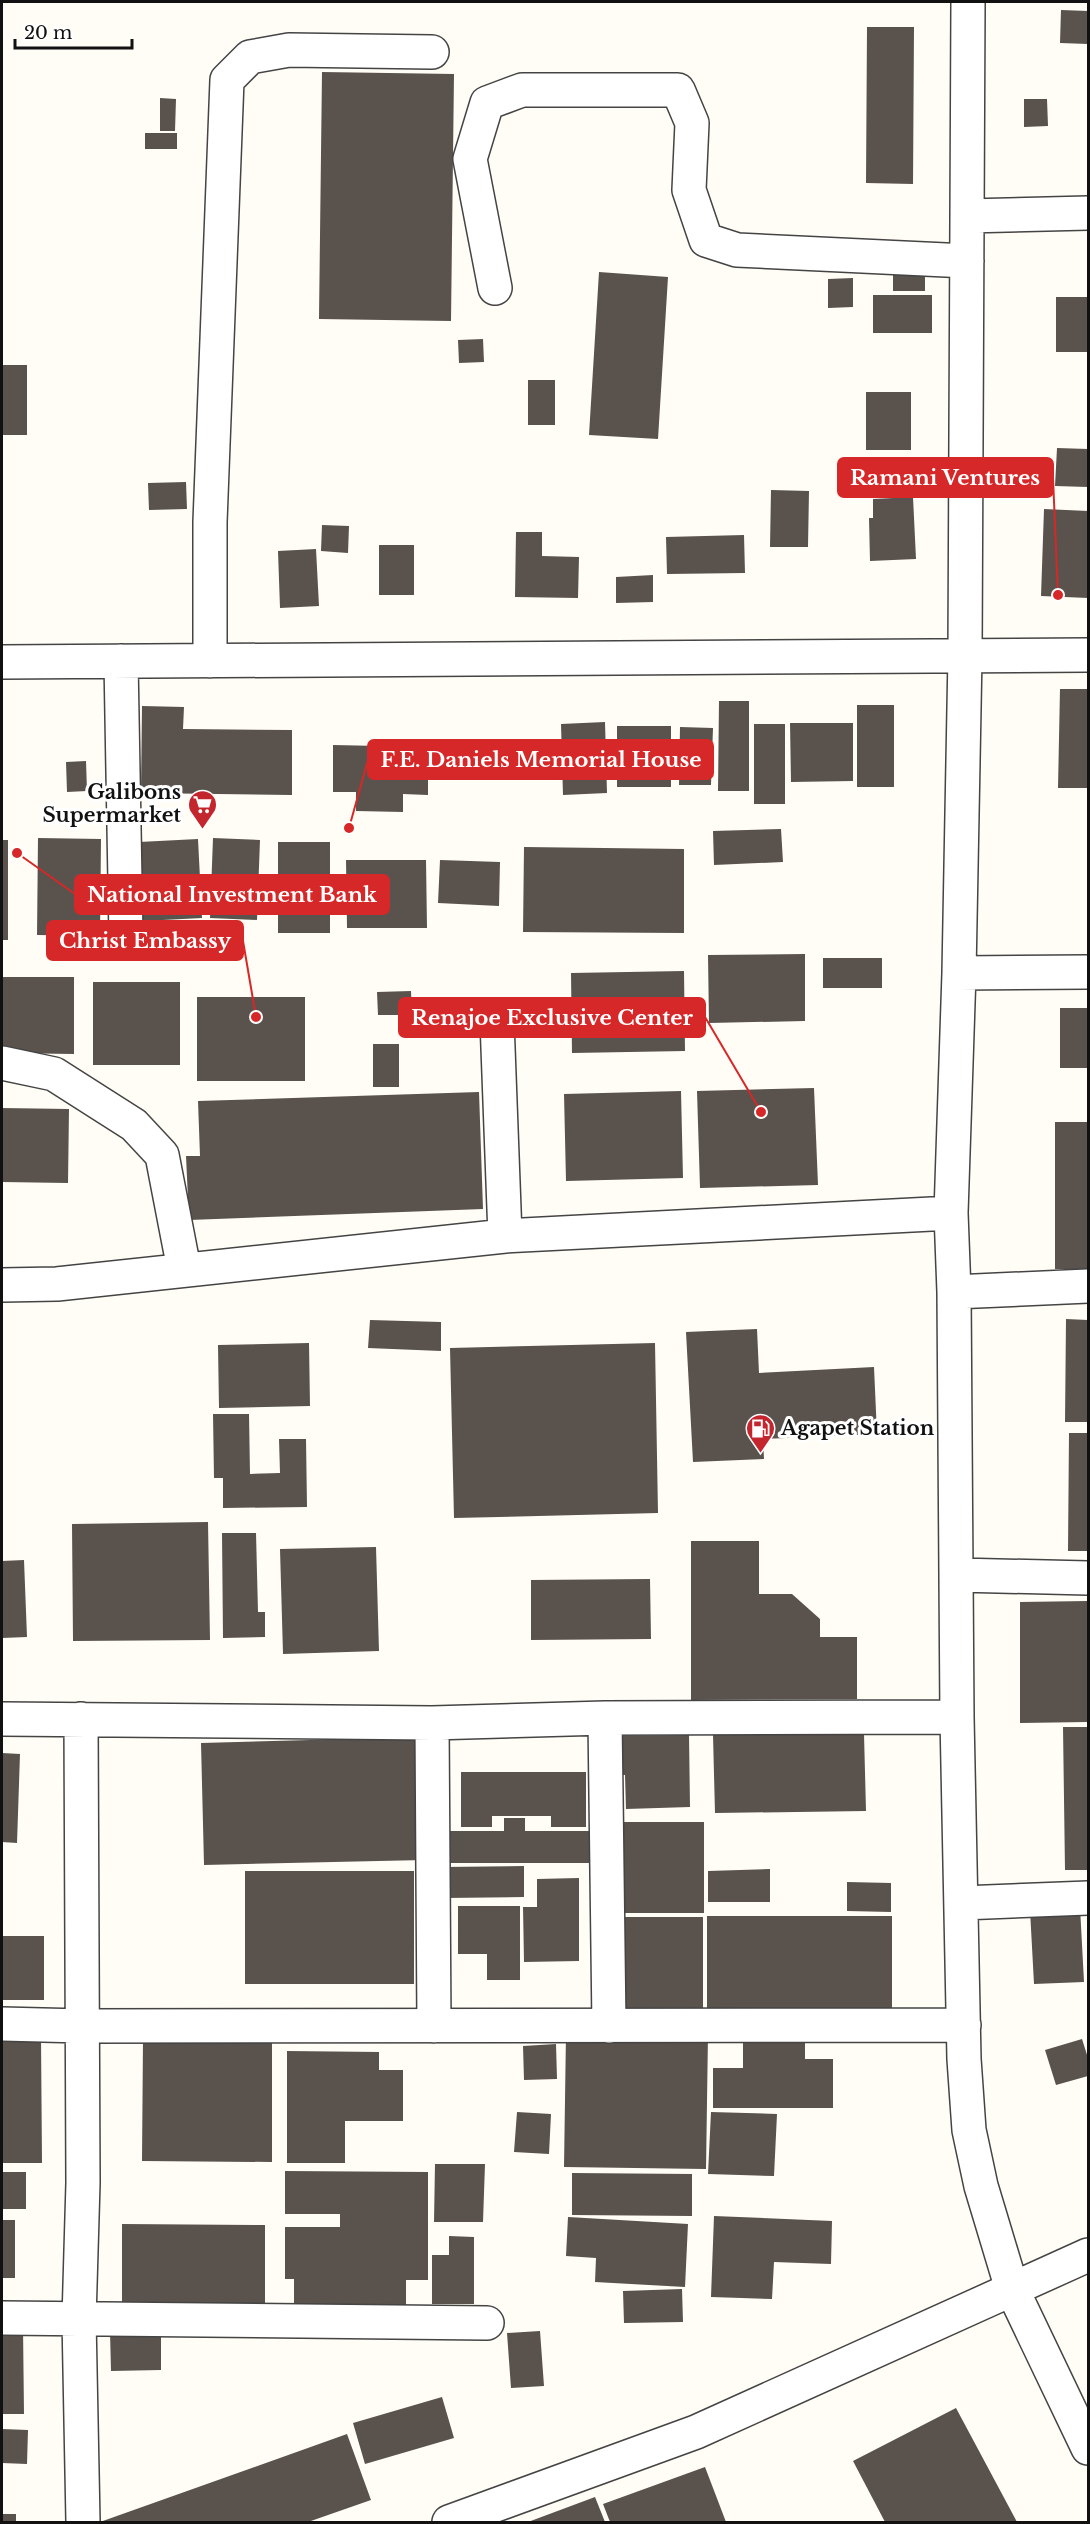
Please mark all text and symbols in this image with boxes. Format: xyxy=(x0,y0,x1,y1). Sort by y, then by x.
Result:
scale bar xyxy=(15,12,132,50)
text: 20 m xyxy=(24,22,72,44)
callout: Ramani Ventures xyxy=(838,458,1053,497)
text: Ramani Ventures xyxy=(850,465,1040,491)
callout: F.E. Daniels Memorial House xyxy=(368,740,713,779)
text: F.E. Daniels Memorial House xyxy=(380,747,702,773)
place label: Galibons Supermarket xyxy=(42,780,181,827)
supermarket icon: Galibons Supermarket xyxy=(186,788,218,830)
callout: National Investment Bank xyxy=(75,875,389,914)
text: National Investment Bank xyxy=(87,882,378,908)
callout: Christ Embassy xyxy=(47,921,243,960)
text: Christ Embassy xyxy=(59,928,231,954)
callout: Renajoe Exclusive Center xyxy=(399,998,705,1037)
text: Renajoe Exclusive Center xyxy=(411,1005,693,1031)
fuel station icon: Agapet Station xyxy=(744,1412,776,1454)
place label: Agapet Station xyxy=(780,1416,935,1440)

